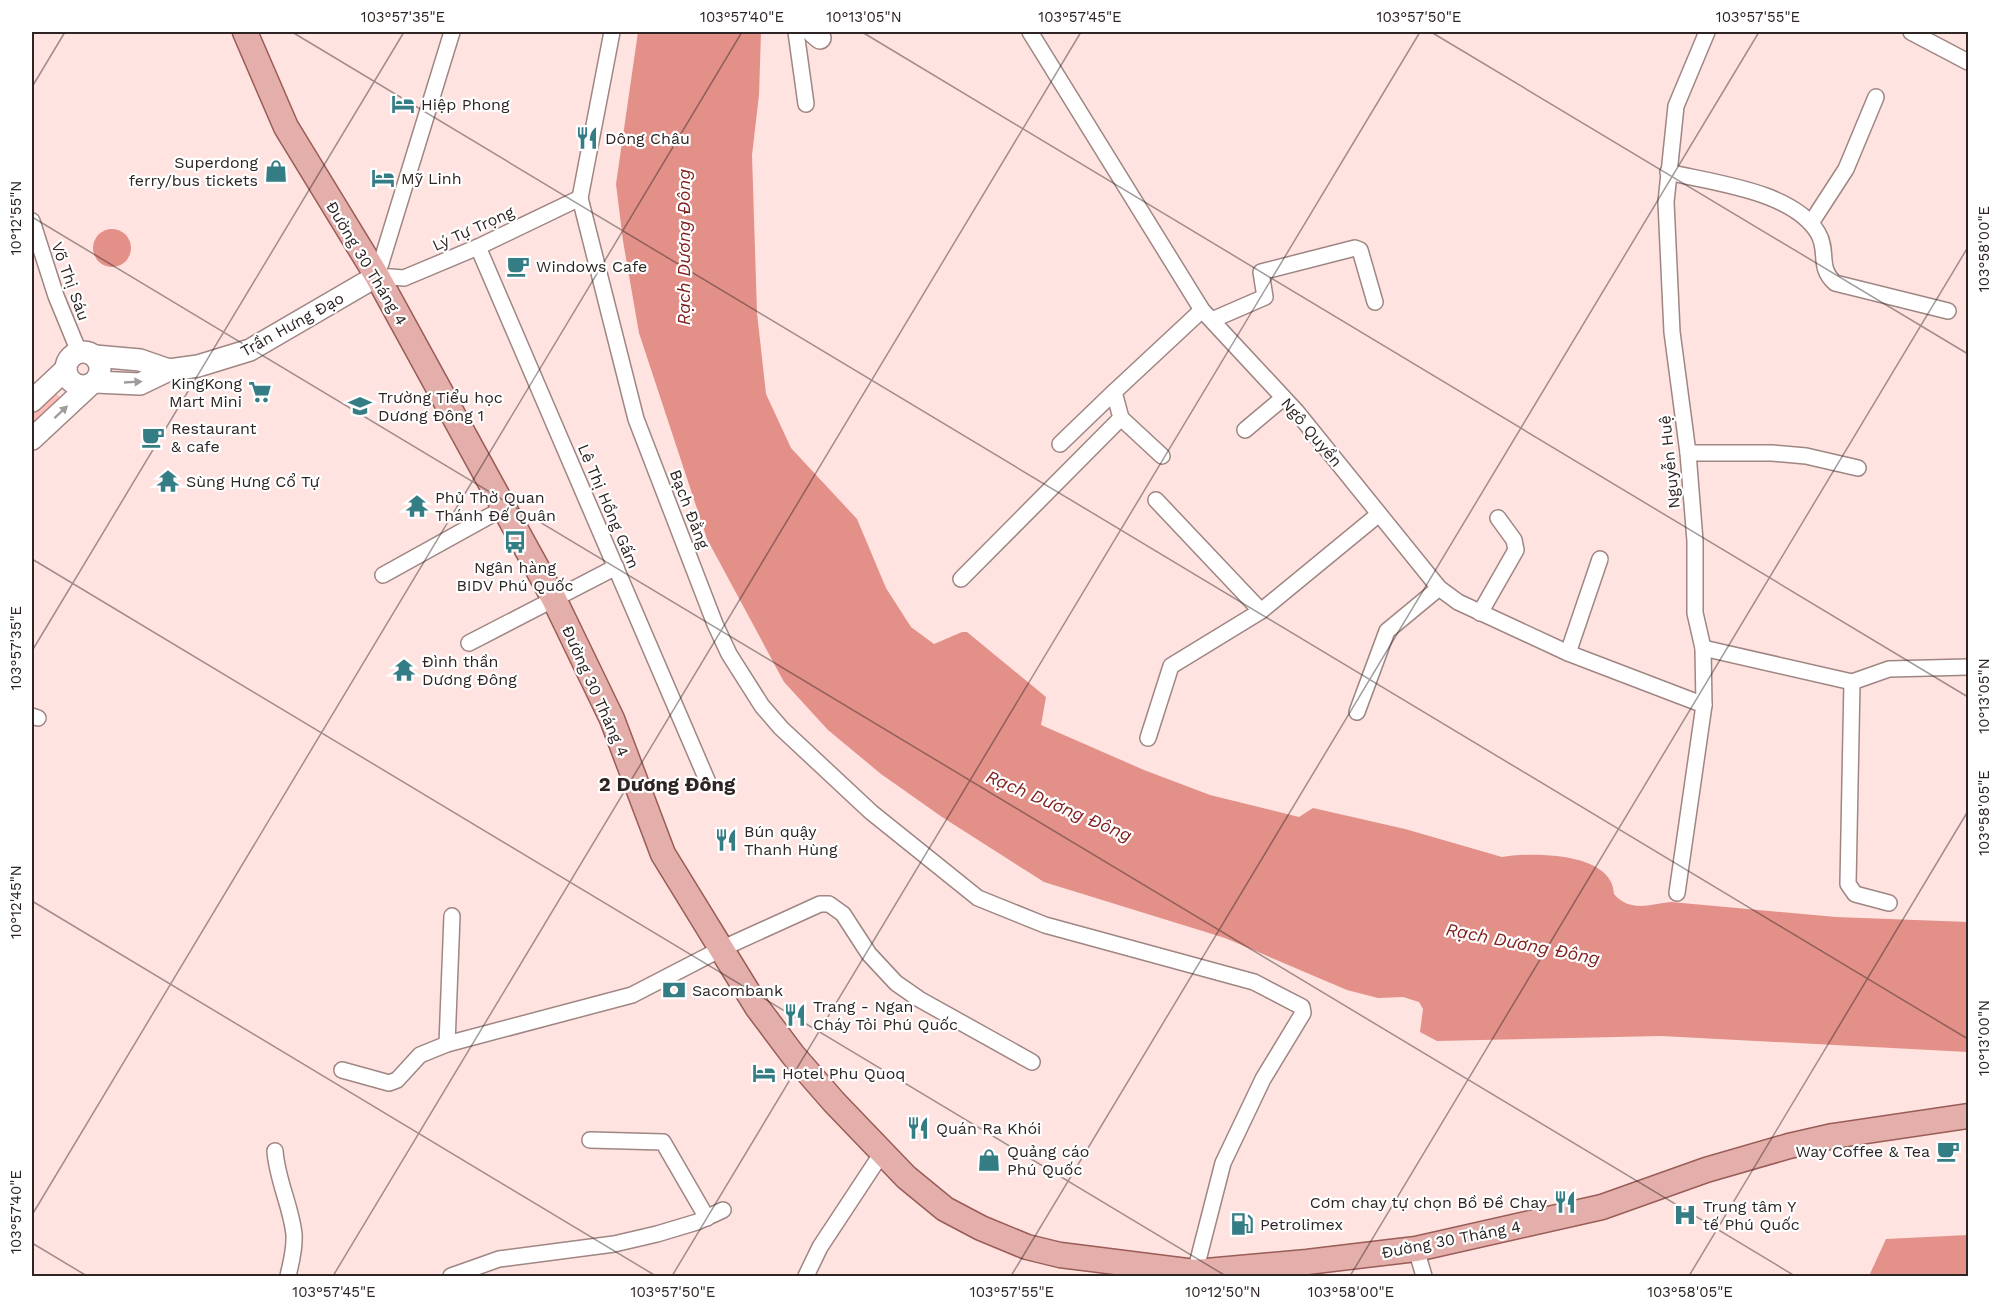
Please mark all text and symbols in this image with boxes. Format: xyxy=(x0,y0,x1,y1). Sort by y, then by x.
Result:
text: 103°57'35"E xyxy=(361,8,445,26)
text: 103°57'40"E xyxy=(700,8,784,26)
text: 10°13'05"N xyxy=(826,8,902,26)
text: 103°57'45"E xyxy=(1038,8,1122,26)
text: 103°57'50"E xyxy=(1377,8,1461,26)
text: 103°57'55"E xyxy=(1716,8,1800,26)
hotel icon: Hiệp Phong xyxy=(390,91,416,117)
place label: Hiệp Phong xyxy=(421,95,510,114)
restaurant icon: Dông Châu xyxy=(574,125,600,151)
place label: Dông Châu xyxy=(605,129,690,148)
place label: Superdong ferry/bus tickets xyxy=(129,153,258,190)
shop icon: Superdong ferry/bus tickets xyxy=(263,158,289,184)
hotel icon: Mỹ Linh xyxy=(370,165,396,191)
place label: Mỹ Linh xyxy=(401,169,462,188)
water label: Rạch Dương Đông xyxy=(673,169,694,325)
text: 10°12'55"N xyxy=(7,181,25,255)
street label: Đường 30 Tháng 4 xyxy=(322,198,411,329)
street label: Lý Tự Trọng xyxy=(429,202,517,255)
text: 103°58'00"E xyxy=(1975,206,1993,292)
street label: Võ Thị Sáu xyxy=(48,239,94,323)
cafe icon: Windows Cafe xyxy=(505,253,531,279)
place label: Windows Cafe xyxy=(536,257,647,276)
street label: Trần Hưng Đạo xyxy=(237,288,347,361)
place label: KingKong Mart Mini xyxy=(169,374,242,411)
one-way arrow xyxy=(124,378,143,387)
supermarket icon: KingKong Mart Mini xyxy=(247,379,273,405)
place label: Trường Tiểu học Dương Đông 1 xyxy=(378,388,503,425)
school or university icon: Trường Tiểu học Dương Đông 1 xyxy=(347,393,373,419)
street label: Ngô Quyền xyxy=(1277,394,1346,471)
one-way arrow xyxy=(53,405,68,419)
street label: Nguyễn Huệ xyxy=(1655,414,1684,509)
place label: Restaurant & cafe xyxy=(171,419,257,456)
cafe icon: Restaurant & cafe xyxy=(140,424,166,450)
street label: Lê Thị Hồng Gấm xyxy=(574,441,643,571)
street label: Bạch Đằng xyxy=(666,467,713,552)
temple icon: Sùng Hưng Cổ Tự xyxy=(155,468,181,494)
place label: Sùng Hưng Cổ Tự xyxy=(186,472,320,491)
place label: Phủ Thờ Quan Thánh Đế Quân xyxy=(435,488,556,525)
temple icon: Phủ Thờ Quan Thánh Đế Quân xyxy=(404,493,430,519)
bus stop icon: Ngân hàng BIDV Phú Quốc xyxy=(502,529,528,555)
place label: Ngân hàng BIDV Phú Quốc xyxy=(456,558,574,595)
text: 103°57'35"E xyxy=(7,606,25,690)
street label: Đường 30 Tháng 4 xyxy=(558,623,633,760)
place label: Đình thần Dương Đông xyxy=(422,652,517,689)
temple icon: Đình thần Dương Đông xyxy=(391,657,417,683)
text: 10°13'05"N xyxy=(1975,658,1993,734)
water label: Rạch Dương Đông xyxy=(983,765,1135,846)
text: 103°58'05"E xyxy=(1975,770,1993,856)
district label: 2 Dương Đông xyxy=(599,772,736,796)
place label: Bún quậy Thanh Hùng xyxy=(744,822,838,859)
restaurant icon: Bún quậy Thanh Hùng xyxy=(713,827,739,853)
text: 10°12'45"N xyxy=(7,865,25,939)
water label: Rạch Dương Đông xyxy=(1444,918,1602,969)
bank icon: Sacombank xyxy=(661,977,687,1003)
place label: Sacombank xyxy=(692,981,783,1000)
place label: Trang - Ngan Cháy Tỏi Phú Quốc xyxy=(813,997,958,1034)
text: 10°13'00"N xyxy=(1975,1000,1993,1076)
restaurant icon: Trang - Ngan Cháy Tỏi Phú Quốc xyxy=(782,1002,808,1028)
hotel icon: Hotel Phu Quoq xyxy=(751,1060,777,1086)
place label: Hotel Phu Quoq xyxy=(782,1064,905,1083)
restaurant icon: Quán Ra Khói xyxy=(905,1115,931,1141)
place label: Quán Ra Khói xyxy=(936,1119,1041,1138)
cafe icon: Way Coffee & Tea xyxy=(1935,1138,1961,1164)
place label: Quảng cáo Phú Quốc xyxy=(1007,1142,1089,1179)
place label: Way Coffee & Tea xyxy=(1795,1142,1930,1161)
shop icon: Quảng cáo Phú Quốc xyxy=(976,1147,1002,1173)
text: 103°57'40"E xyxy=(7,1170,25,1254)
restaurant icon: Cơm chay tự chọn Bồ Đề Chay xyxy=(1552,1189,1578,1215)
place label: Cơm chay tự chọn Bồ Đề Chay xyxy=(1310,1193,1548,1212)
place label: Trung tâm Y tế Phú Quốc xyxy=(1703,1197,1800,1234)
hospital icon: Trung tâm Y tế Phú Quốc xyxy=(1672,1202,1698,1228)
fuel station icon: Petrolimex xyxy=(1229,1211,1255,1237)
place label: Petrolimex xyxy=(1260,1215,1343,1234)
street label: Đường 30 Tháng 4 xyxy=(1380,1217,1523,1262)
text: 103°57'45"E xyxy=(292,1283,376,1301)
text: 103°57'50"E xyxy=(631,1283,715,1301)
text: 103°57'55"E xyxy=(970,1283,1054,1301)
text: 10°12'50"N xyxy=(1185,1283,1261,1301)
text: 103°58'00"E xyxy=(1308,1283,1394,1301)
text: 103°58'05"E xyxy=(1647,1283,1733,1301)

